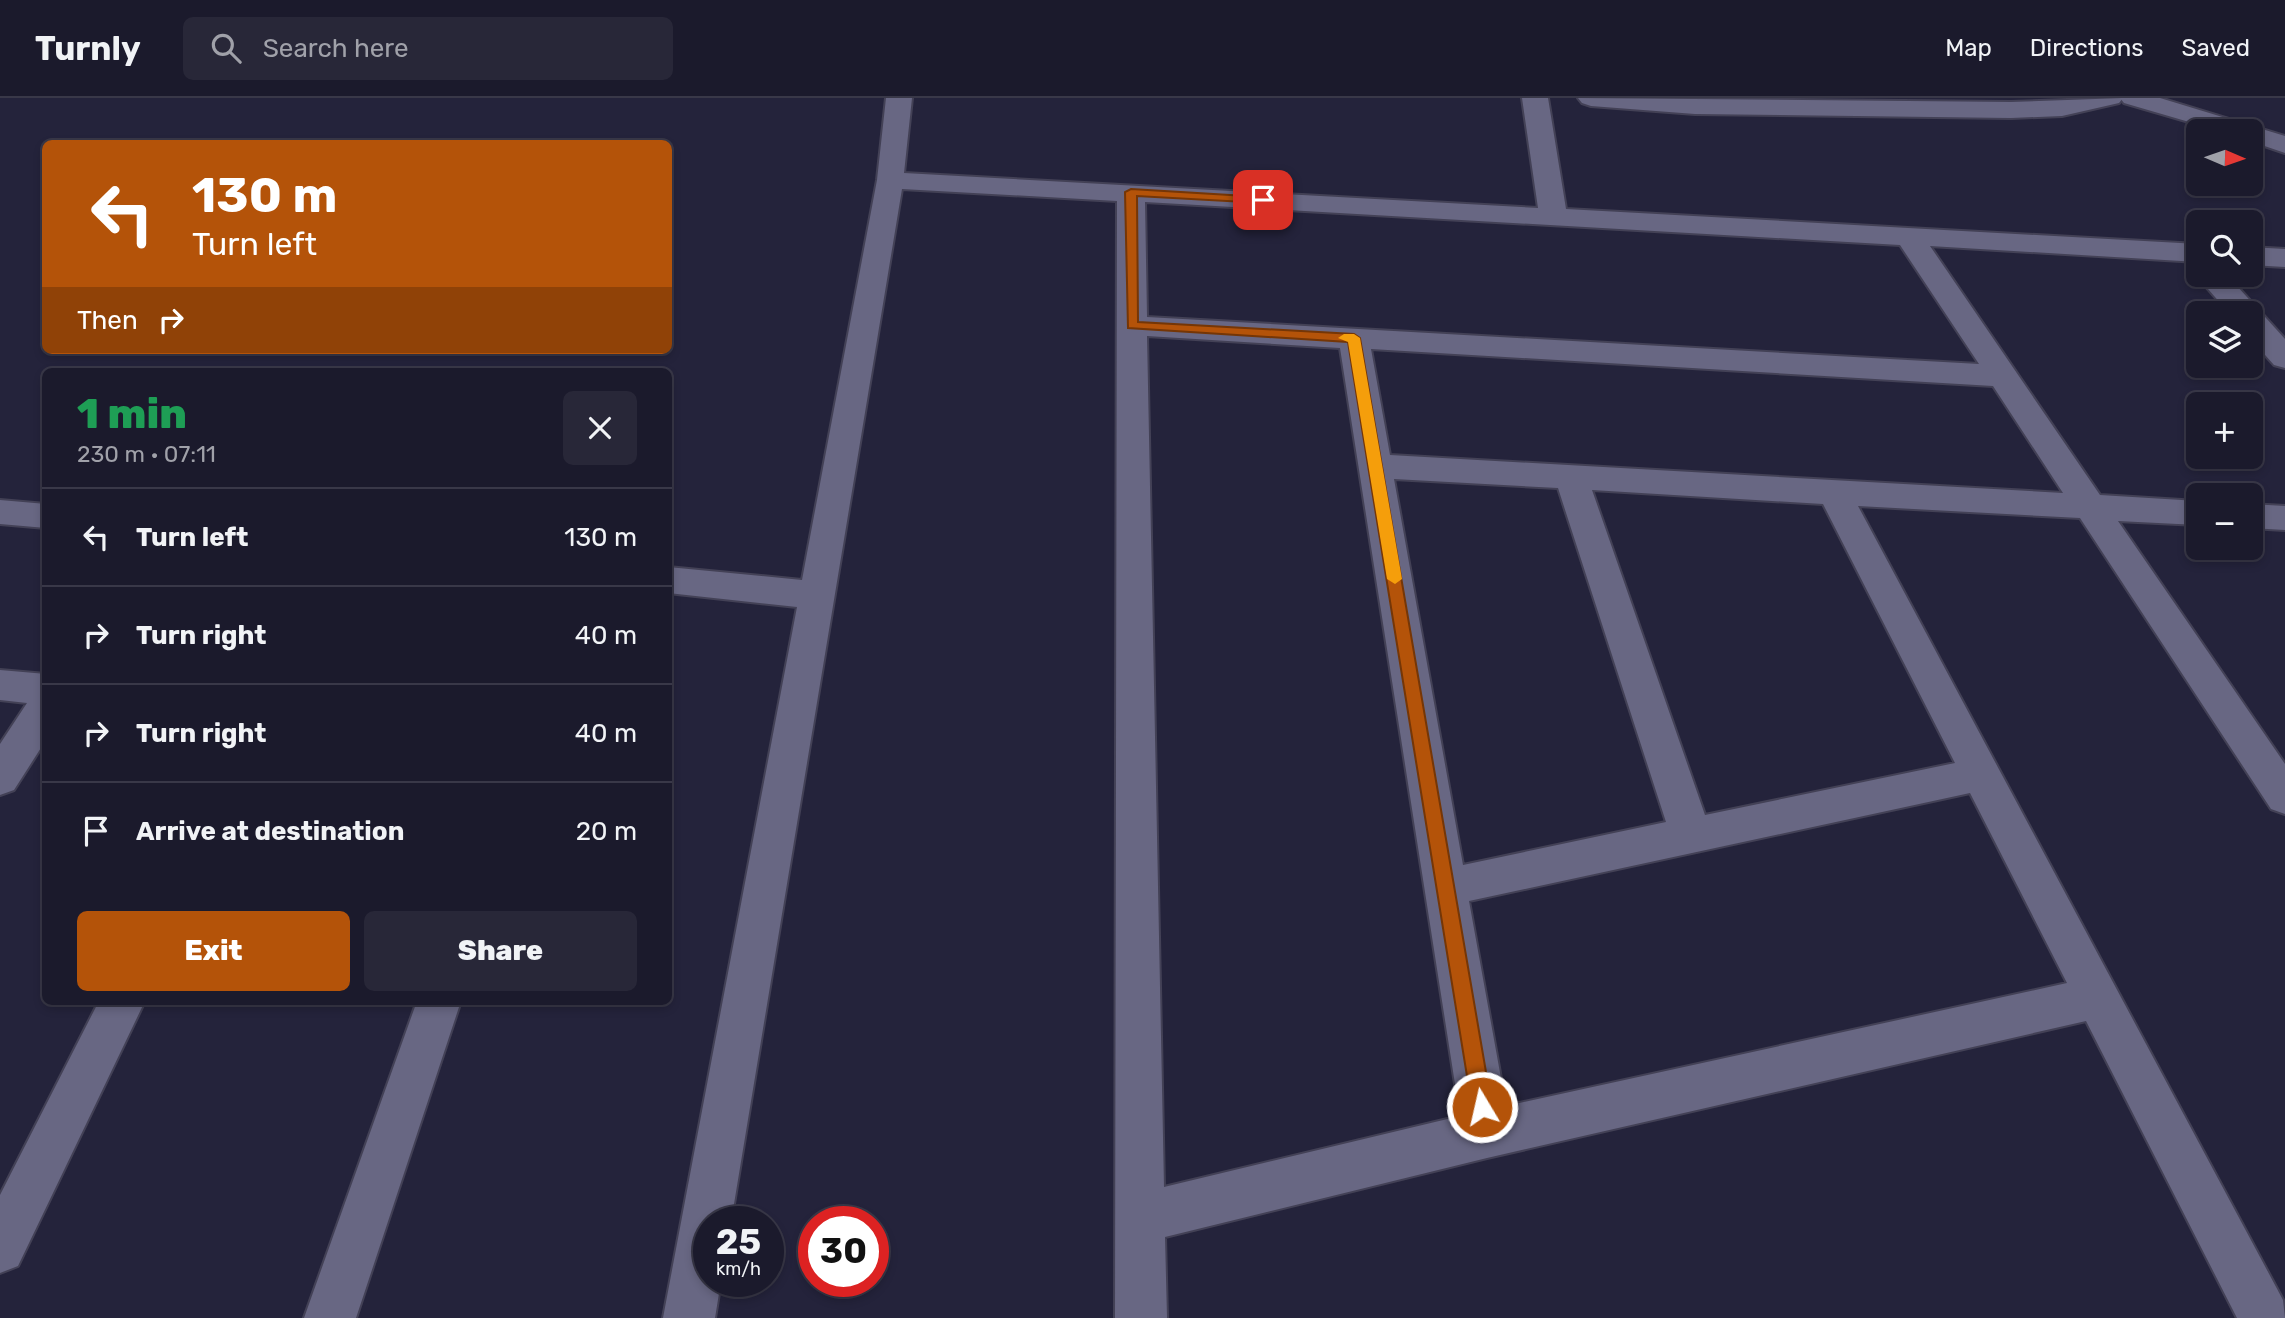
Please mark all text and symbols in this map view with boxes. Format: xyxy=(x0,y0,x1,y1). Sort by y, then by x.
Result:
search box xyxy=(183,17,673,80)
text: Turnly xyxy=(35,29,141,68)
icon: search xyxy=(207,29,245,67)
text: Search here xyxy=(263,33,409,64)
text: Map xyxy=(1945,34,1992,62)
text: Directions xyxy=(2030,34,2143,62)
text: Saved xyxy=(2181,34,2250,62)
north arrow xyxy=(2186,119,2263,196)
map controls xyxy=(2186,119,2263,560)
text: 130 m xyxy=(192,166,337,224)
icon: left xyxy=(77,168,168,259)
pin xyxy=(1233,170,1293,230)
icon: arrive xyxy=(1244,181,1282,219)
button: search xyxy=(2186,210,2263,287)
text: Turn left xyxy=(192,225,317,263)
icon: right xyxy=(152,301,190,339)
button: layers xyxy=(2186,301,2263,378)
text: Then xyxy=(77,305,138,336)
text: 1 min xyxy=(77,389,187,439)
button: close xyxy=(563,391,637,465)
button: + xyxy=(2186,392,2263,469)
text: 230 m · 07:11 xyxy=(77,440,216,468)
button: − xyxy=(2186,483,2263,560)
icon: left xyxy=(77,518,115,556)
text: Turn left xyxy=(136,522,248,553)
text: 130 m xyxy=(564,522,637,553)
icon: right xyxy=(77,616,115,654)
text: Turn right xyxy=(136,620,266,651)
text: 40 m xyxy=(575,620,637,651)
icon: right xyxy=(77,714,115,752)
text: Turn right xyxy=(136,718,266,749)
text: 40 m xyxy=(575,718,637,749)
icon: arrive xyxy=(77,812,115,850)
text: Arrive at destination xyxy=(136,816,404,847)
text: 20 m xyxy=(576,816,637,847)
button: Exit xyxy=(77,911,350,991)
button: Share xyxy=(364,911,637,991)
position arrow xyxy=(1445,1070,1519,1144)
speed limit sign: 30 xyxy=(798,1206,889,1297)
text: 25 xyxy=(716,1221,761,1263)
text: km/h xyxy=(716,1258,761,1280)

